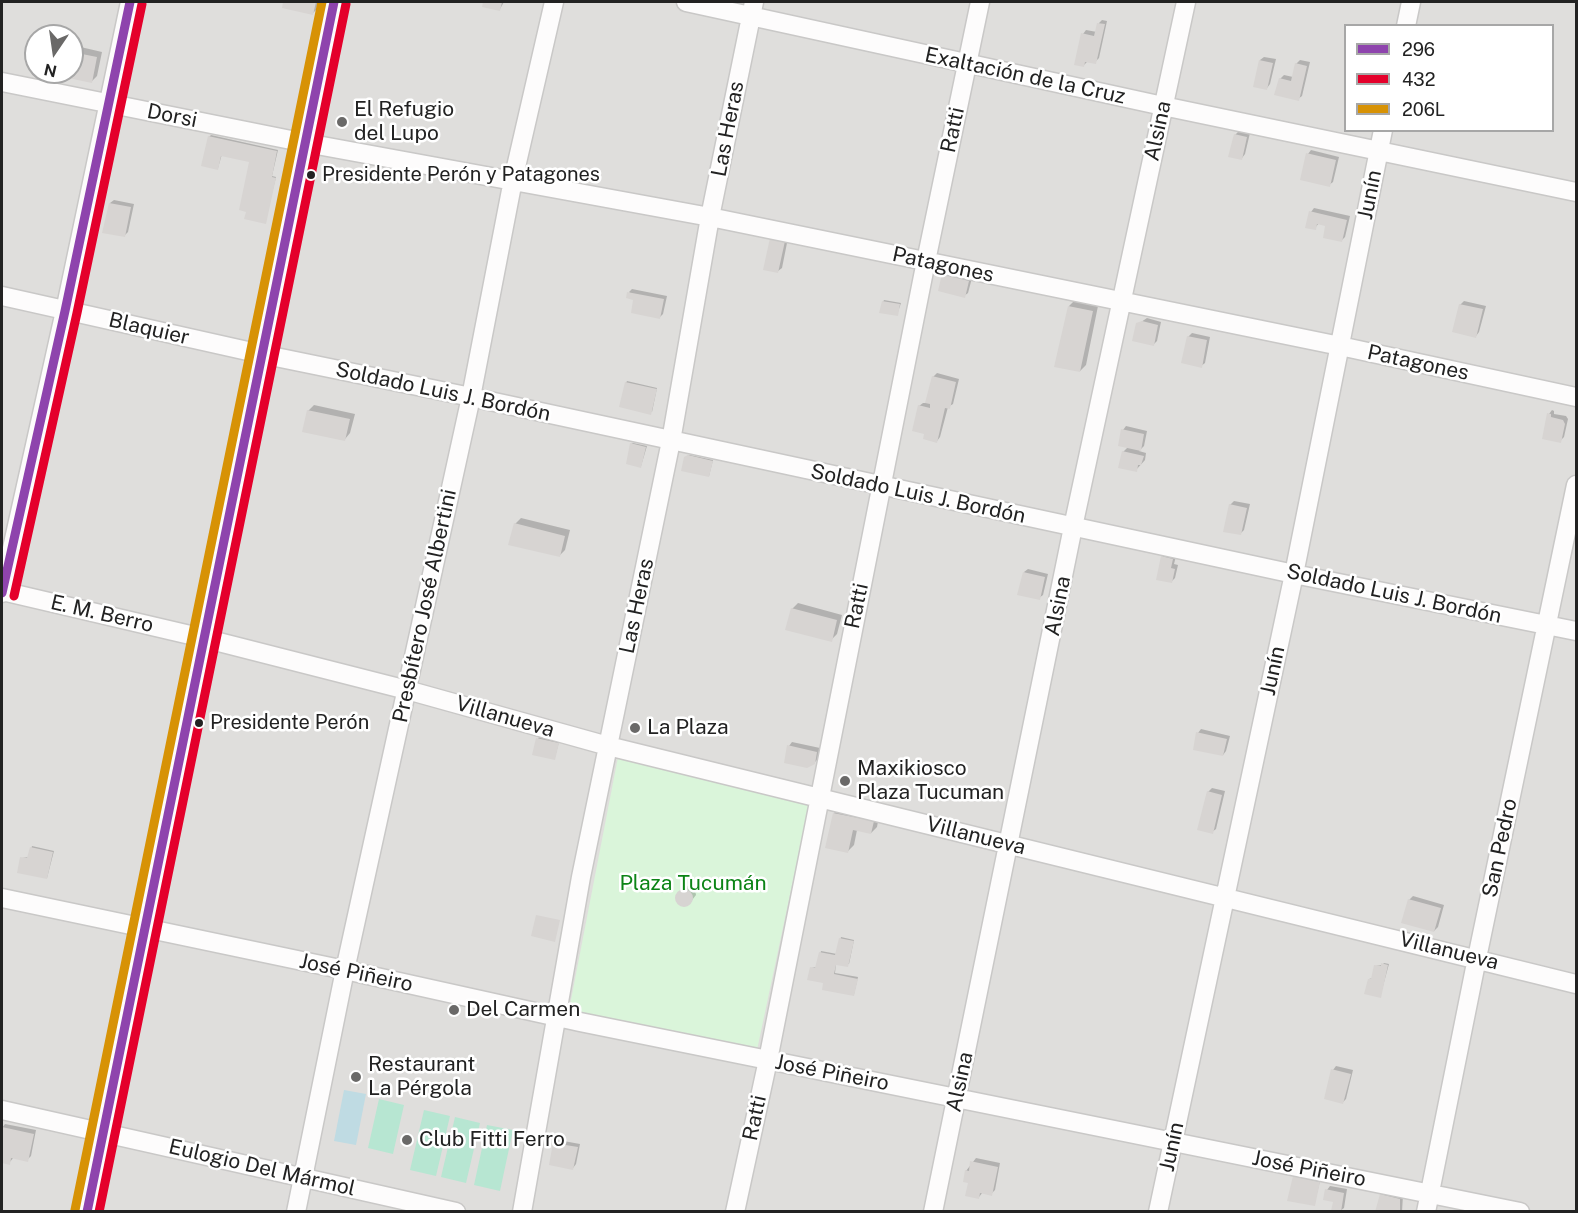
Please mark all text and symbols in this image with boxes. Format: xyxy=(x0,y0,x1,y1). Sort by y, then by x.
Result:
north arrow xyxy=(24,24,84,84)
legend xyxy=(1344,24,1554,132)
text: 296 xyxy=(1402,39,1435,60)
street label: Exaltación de la Cruz xyxy=(923,42,1127,110)
text: N xyxy=(42,59,59,81)
text: 432 xyxy=(1402,69,1435,90)
street label: Las Heras xyxy=(706,79,750,179)
place label: El Refugio del Lupo xyxy=(354,97,454,147)
street label: Dorsi xyxy=(145,99,199,133)
street label: Alsina xyxy=(1139,99,1177,163)
text: 206L xyxy=(1402,99,1445,120)
street label: Ratti xyxy=(936,105,970,155)
marker: El Refugio del Lupo xyxy=(335,115,349,129)
place label: Presidente Perón y Patagones xyxy=(322,163,600,187)
street label: Junín xyxy=(1353,168,1387,222)
marker: Presidente Perón y Patagones xyxy=(305,169,317,181)
street label: Patagones xyxy=(890,242,996,288)
street label: Blaquier xyxy=(106,307,192,351)
street label: Patagones xyxy=(1365,340,1471,386)
street label: Soldado Luis J. Bordón xyxy=(333,357,553,427)
street label: Soldado Luis J. Bordón xyxy=(808,459,1028,529)
street label: Presbítero José Albertini xyxy=(388,487,462,725)
street label: Las Heras xyxy=(615,556,659,656)
street label: Soldado Luis J. Bordón xyxy=(1284,559,1504,629)
street label: Alsina xyxy=(1040,574,1076,638)
street label: Ratti xyxy=(840,581,874,631)
street label: E. M. Berro xyxy=(48,590,156,638)
street label: Junín xyxy=(1255,644,1291,698)
street label: Villanueva xyxy=(453,691,557,743)
place label: Presidente Perón xyxy=(210,711,369,735)
place label: La Plaza xyxy=(647,715,729,741)
marker: Presidente Perón xyxy=(193,717,205,729)
marker: La Plaza xyxy=(628,721,642,735)
place label: Maxikiosco Plaza Tucuman xyxy=(857,756,1004,806)
marker: Maxikiosco Plaza Tucuman xyxy=(838,774,852,788)
street label: San Pedro xyxy=(1477,796,1523,900)
street label: Villanueva xyxy=(924,812,1028,860)
park label: Plaza Tucumán xyxy=(619,871,767,897)
street label: Villanueva xyxy=(1397,927,1501,975)
street label: José Piñeiro xyxy=(297,949,415,997)
place label: Del Carmen xyxy=(466,997,580,1023)
marker: Del Carmen xyxy=(447,1003,461,1017)
street label: José Piñeiro xyxy=(773,1050,891,1096)
street label: Alsina xyxy=(941,1050,979,1114)
place label: Restaurant La Pérgola xyxy=(368,1052,475,1102)
marker: Restaurant La Pérgola xyxy=(349,1070,363,1084)
street label: Ratti xyxy=(738,1093,772,1143)
street label: Junín xyxy=(1154,1120,1190,1174)
place label: Club Fitti Ferro xyxy=(419,1127,565,1153)
marker: Club Fitti Ferro xyxy=(400,1133,414,1147)
street label: Eulogio Del Mármol xyxy=(166,1134,358,1202)
street label: José Piñeiro xyxy=(1250,1146,1368,1192)

